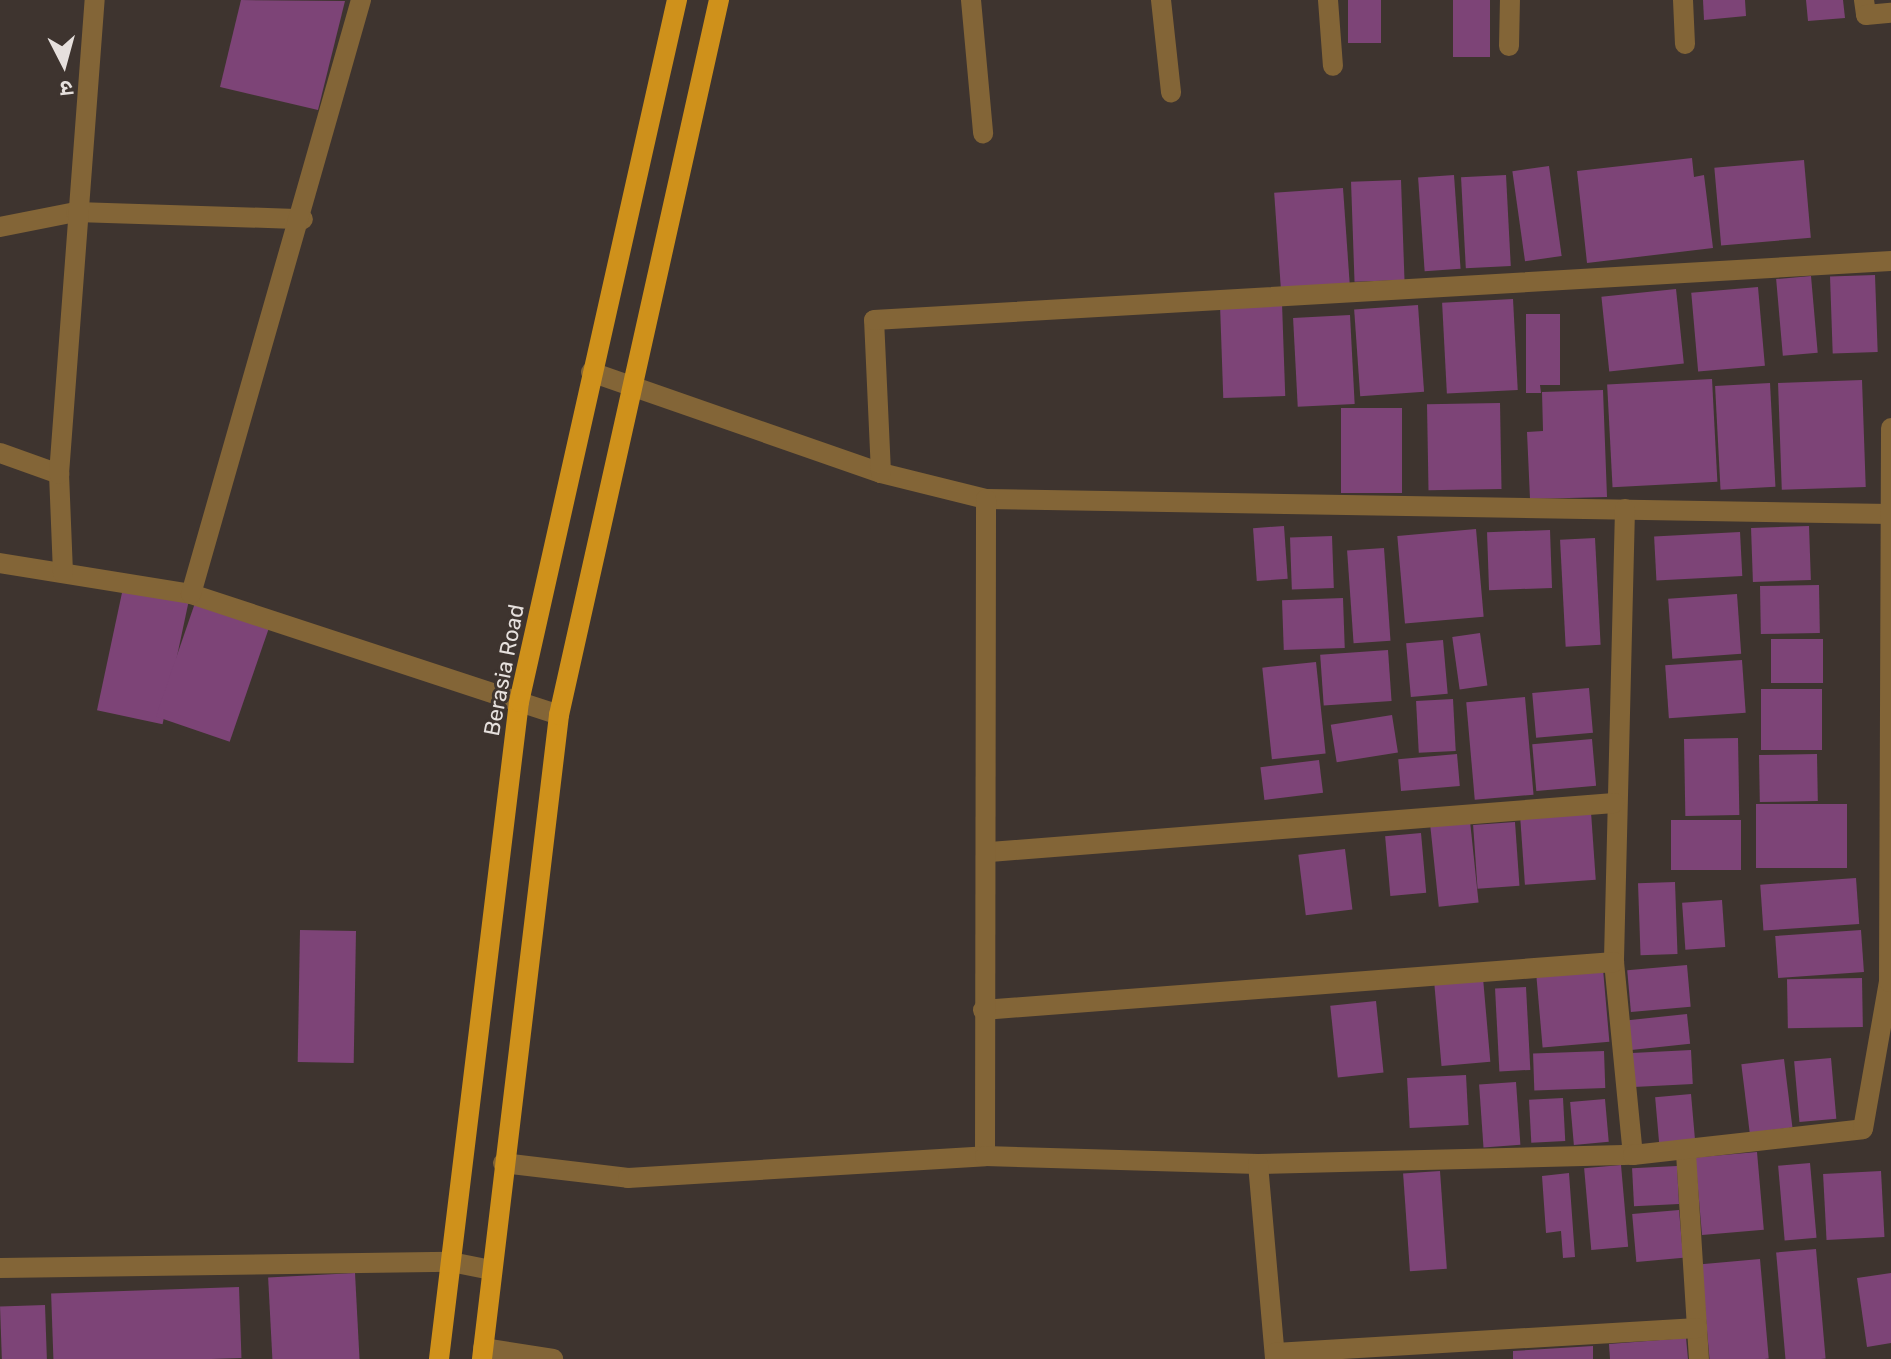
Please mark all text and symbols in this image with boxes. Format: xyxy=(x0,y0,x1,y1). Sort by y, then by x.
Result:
north arrow xyxy=(24,24,104,104)
text: उ xyxy=(59,74,74,102)
street label: Berasia Road xyxy=(478,602,530,738)

